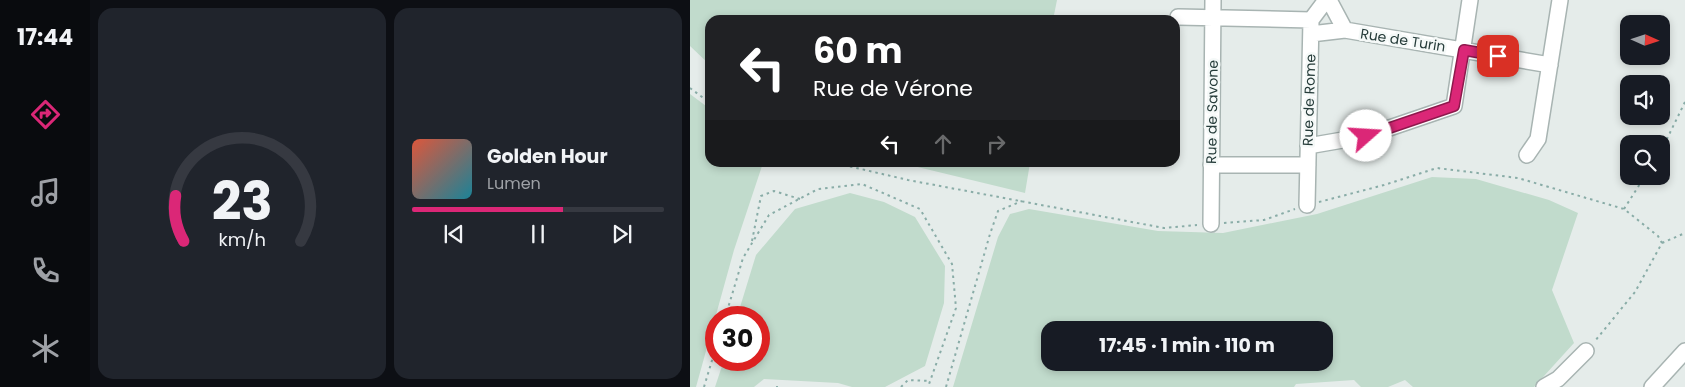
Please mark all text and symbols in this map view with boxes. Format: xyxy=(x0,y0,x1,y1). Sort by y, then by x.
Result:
north arrow xyxy=(1620,15,1670,65)
map controls xyxy=(1620,15,1670,185)
text: 17:44 xyxy=(17,22,73,53)
street label: Rue de Turin xyxy=(1359,23,1447,57)
text: 60 m xyxy=(813,26,903,75)
icon: left xyxy=(730,35,795,100)
pin xyxy=(1477,35,1519,77)
icon: arrive xyxy=(1484,42,1512,70)
street label: Rue de Rome xyxy=(1297,53,1321,146)
street label: Rue de Savone xyxy=(1201,60,1223,164)
text: Rue de Vérone xyxy=(813,73,973,104)
button: sound xyxy=(1620,75,1670,125)
icon: directions xyxy=(28,97,63,132)
position arrow xyxy=(1339,109,1391,161)
icon: left xyxy=(876,130,904,158)
icon: ahead xyxy=(929,130,957,158)
icon: right xyxy=(982,130,1010,158)
button: search xyxy=(1620,135,1670,185)
text: Golden Hour xyxy=(487,143,608,170)
text: 23 xyxy=(211,165,273,238)
text: Lumen xyxy=(487,172,541,195)
icon: music xyxy=(28,175,63,210)
icon: previous xyxy=(440,220,468,248)
icon: pause xyxy=(524,220,552,248)
icon: next xyxy=(608,220,636,248)
text: km/h xyxy=(218,227,266,252)
icon: phone xyxy=(28,253,63,288)
speed limit sign: 30 xyxy=(705,306,770,371)
icon: climate xyxy=(28,331,63,366)
text: 17:45 · 1 min · 110 m xyxy=(1099,332,1275,359)

